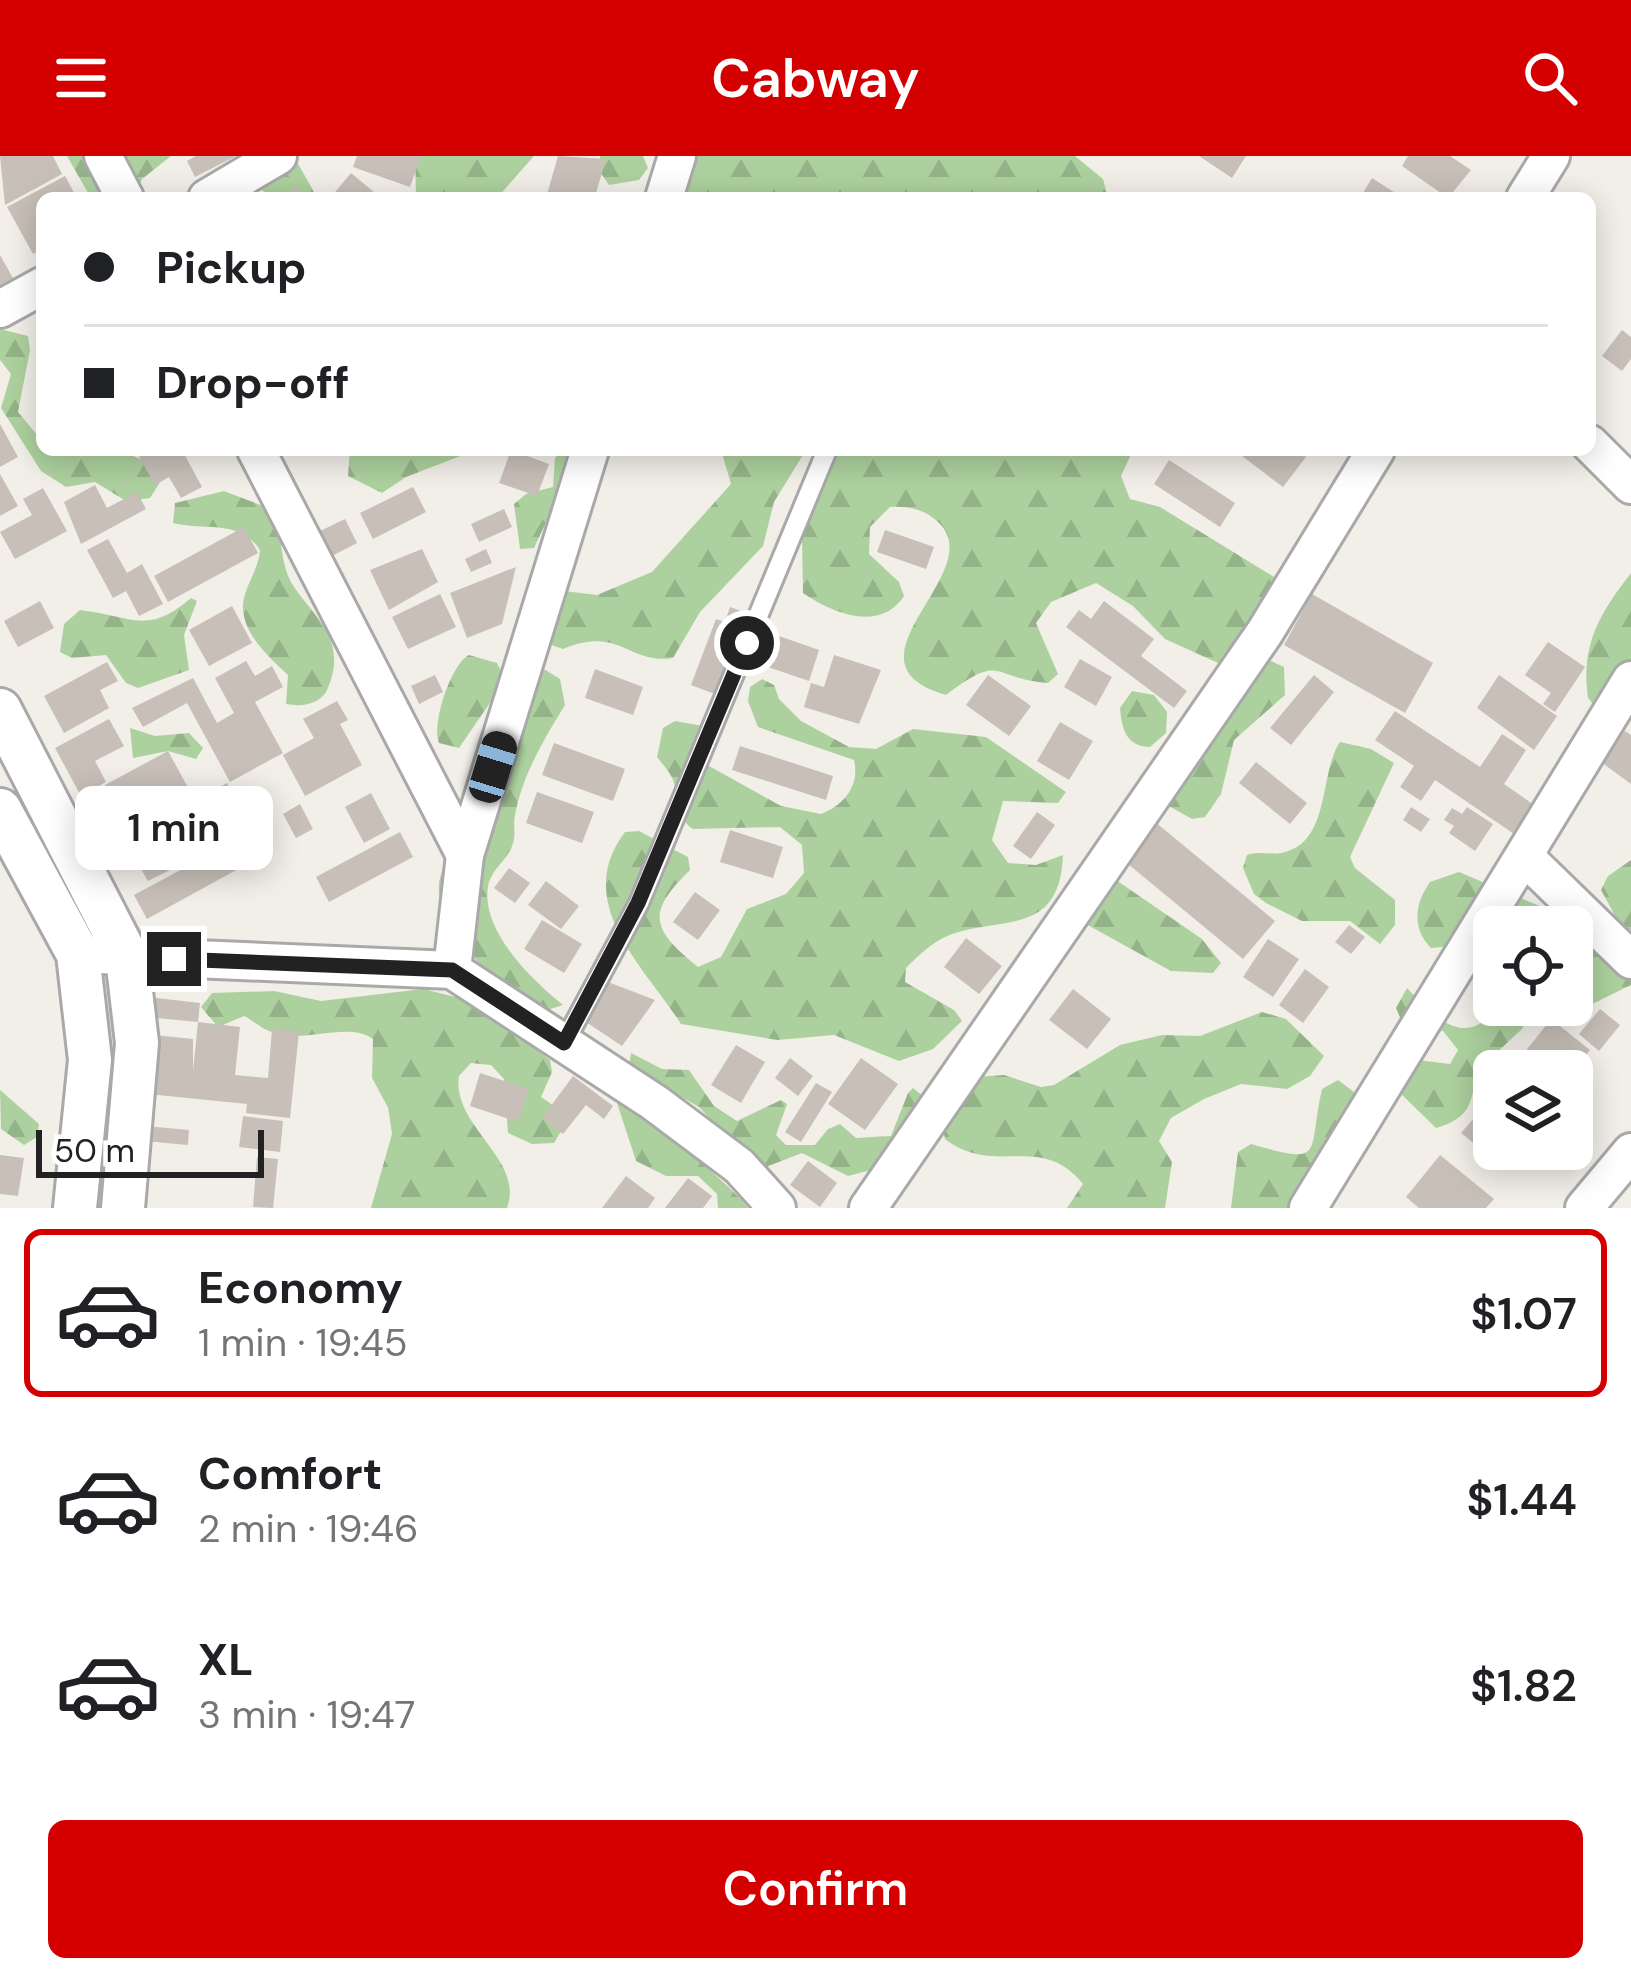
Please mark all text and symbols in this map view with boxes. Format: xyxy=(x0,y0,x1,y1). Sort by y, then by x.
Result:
text: Cabway xyxy=(711,43,920,114)
icon: menu xyxy=(48,45,114,111)
icon: search xyxy=(1517,45,1583,111)
text: Pickup xyxy=(156,238,306,297)
text: Drop-off xyxy=(156,353,350,412)
route start xyxy=(720,616,774,670)
car xyxy=(465,727,521,807)
callout: 1 min xyxy=(75,785,273,869)
text: 1 min xyxy=(127,802,221,853)
map controls xyxy=(1473,906,1593,1170)
button: locate xyxy=(1473,906,1593,1026)
route end xyxy=(147,932,201,986)
button: layers xyxy=(1473,1050,1593,1170)
scale bar xyxy=(36,1124,264,1177)
text: 50 m xyxy=(54,1129,135,1172)
text: Economy xyxy=(198,1258,403,1317)
icon: car xyxy=(54,1259,162,1367)
text: $1.07 xyxy=(1470,1284,1577,1343)
text: 1 min · 19:45 xyxy=(198,1317,408,1368)
text: Comfort xyxy=(198,1444,382,1503)
icon: car xyxy=(54,1445,162,1553)
text: $1.44 xyxy=(1466,1470,1577,1529)
text: 2 min · 19:46 xyxy=(198,1503,419,1554)
text: XL xyxy=(198,1630,253,1689)
icon: car xyxy=(54,1631,162,1739)
text: $1.82 xyxy=(1470,1656,1577,1715)
text: 3 min · 19:47 xyxy=(198,1689,415,1740)
button: Confirm xyxy=(48,1820,1583,1958)

